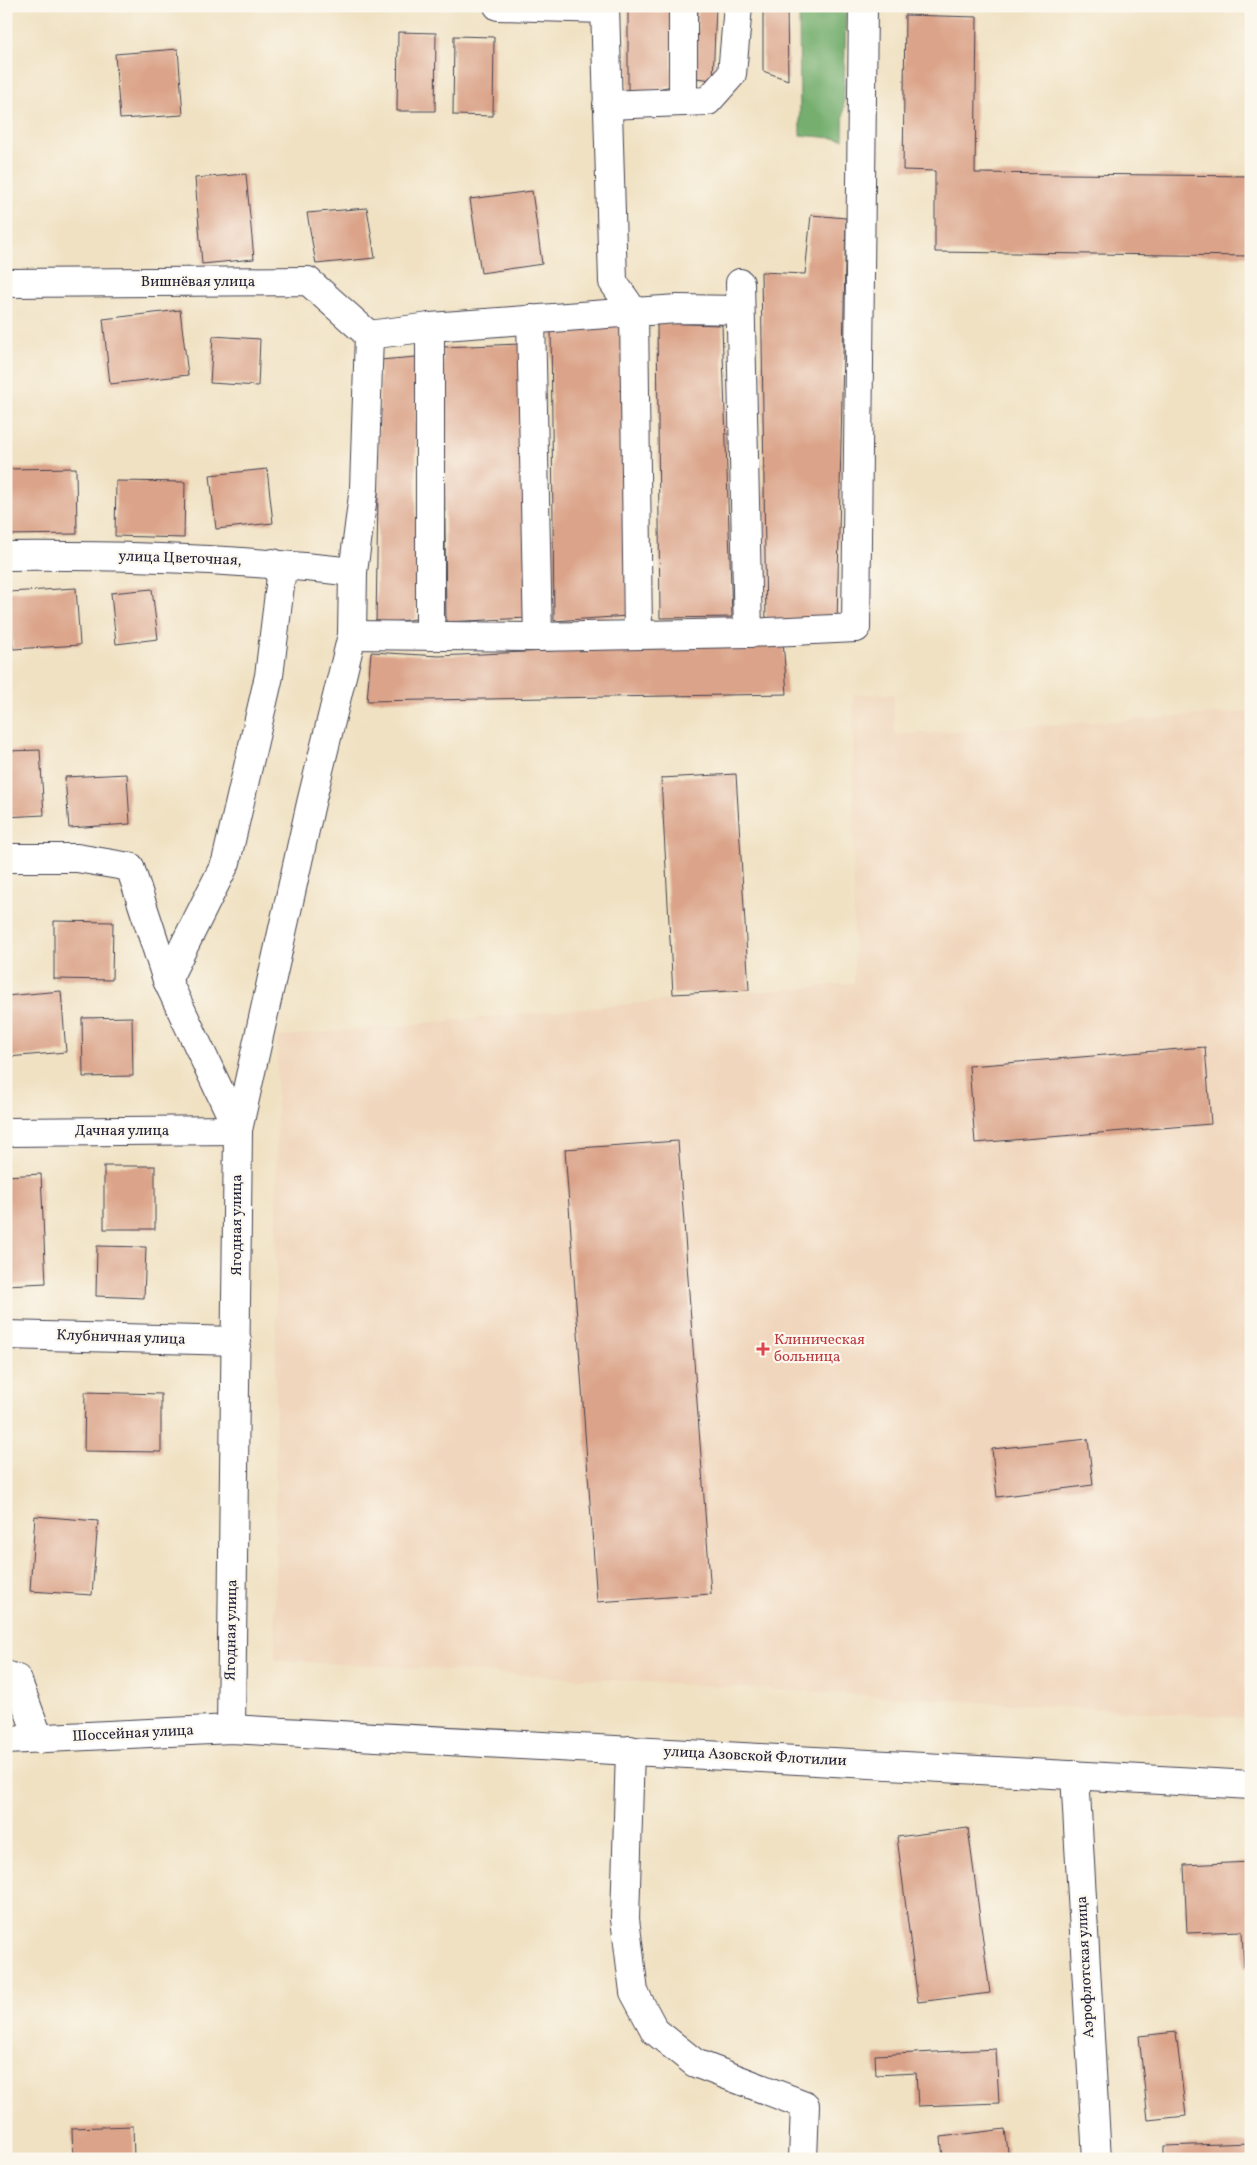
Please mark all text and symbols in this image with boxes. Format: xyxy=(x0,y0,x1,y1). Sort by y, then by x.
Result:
street label: Вишнёвая улица xyxy=(141,272,255,293)
street label: улица Цветочная, xyxy=(118,546,242,572)
street label: Дачная улица xyxy=(75,1121,169,1142)
street label: Ягодная улица xyxy=(227,1174,248,1276)
street label: Клубничная улица xyxy=(56,1325,186,1351)
place label: Клиническая больница xyxy=(774,1330,865,1368)
marker: Клиническая больница xyxy=(756,1342,770,1356)
street label: Ягодная улица xyxy=(221,1579,243,1681)
street label: Шоссейная улица xyxy=(72,1720,194,1748)
street label: улица Азовской Флотилии xyxy=(663,1742,847,1772)
street label: Аэрофлотская улица xyxy=(1072,1895,1100,2039)

